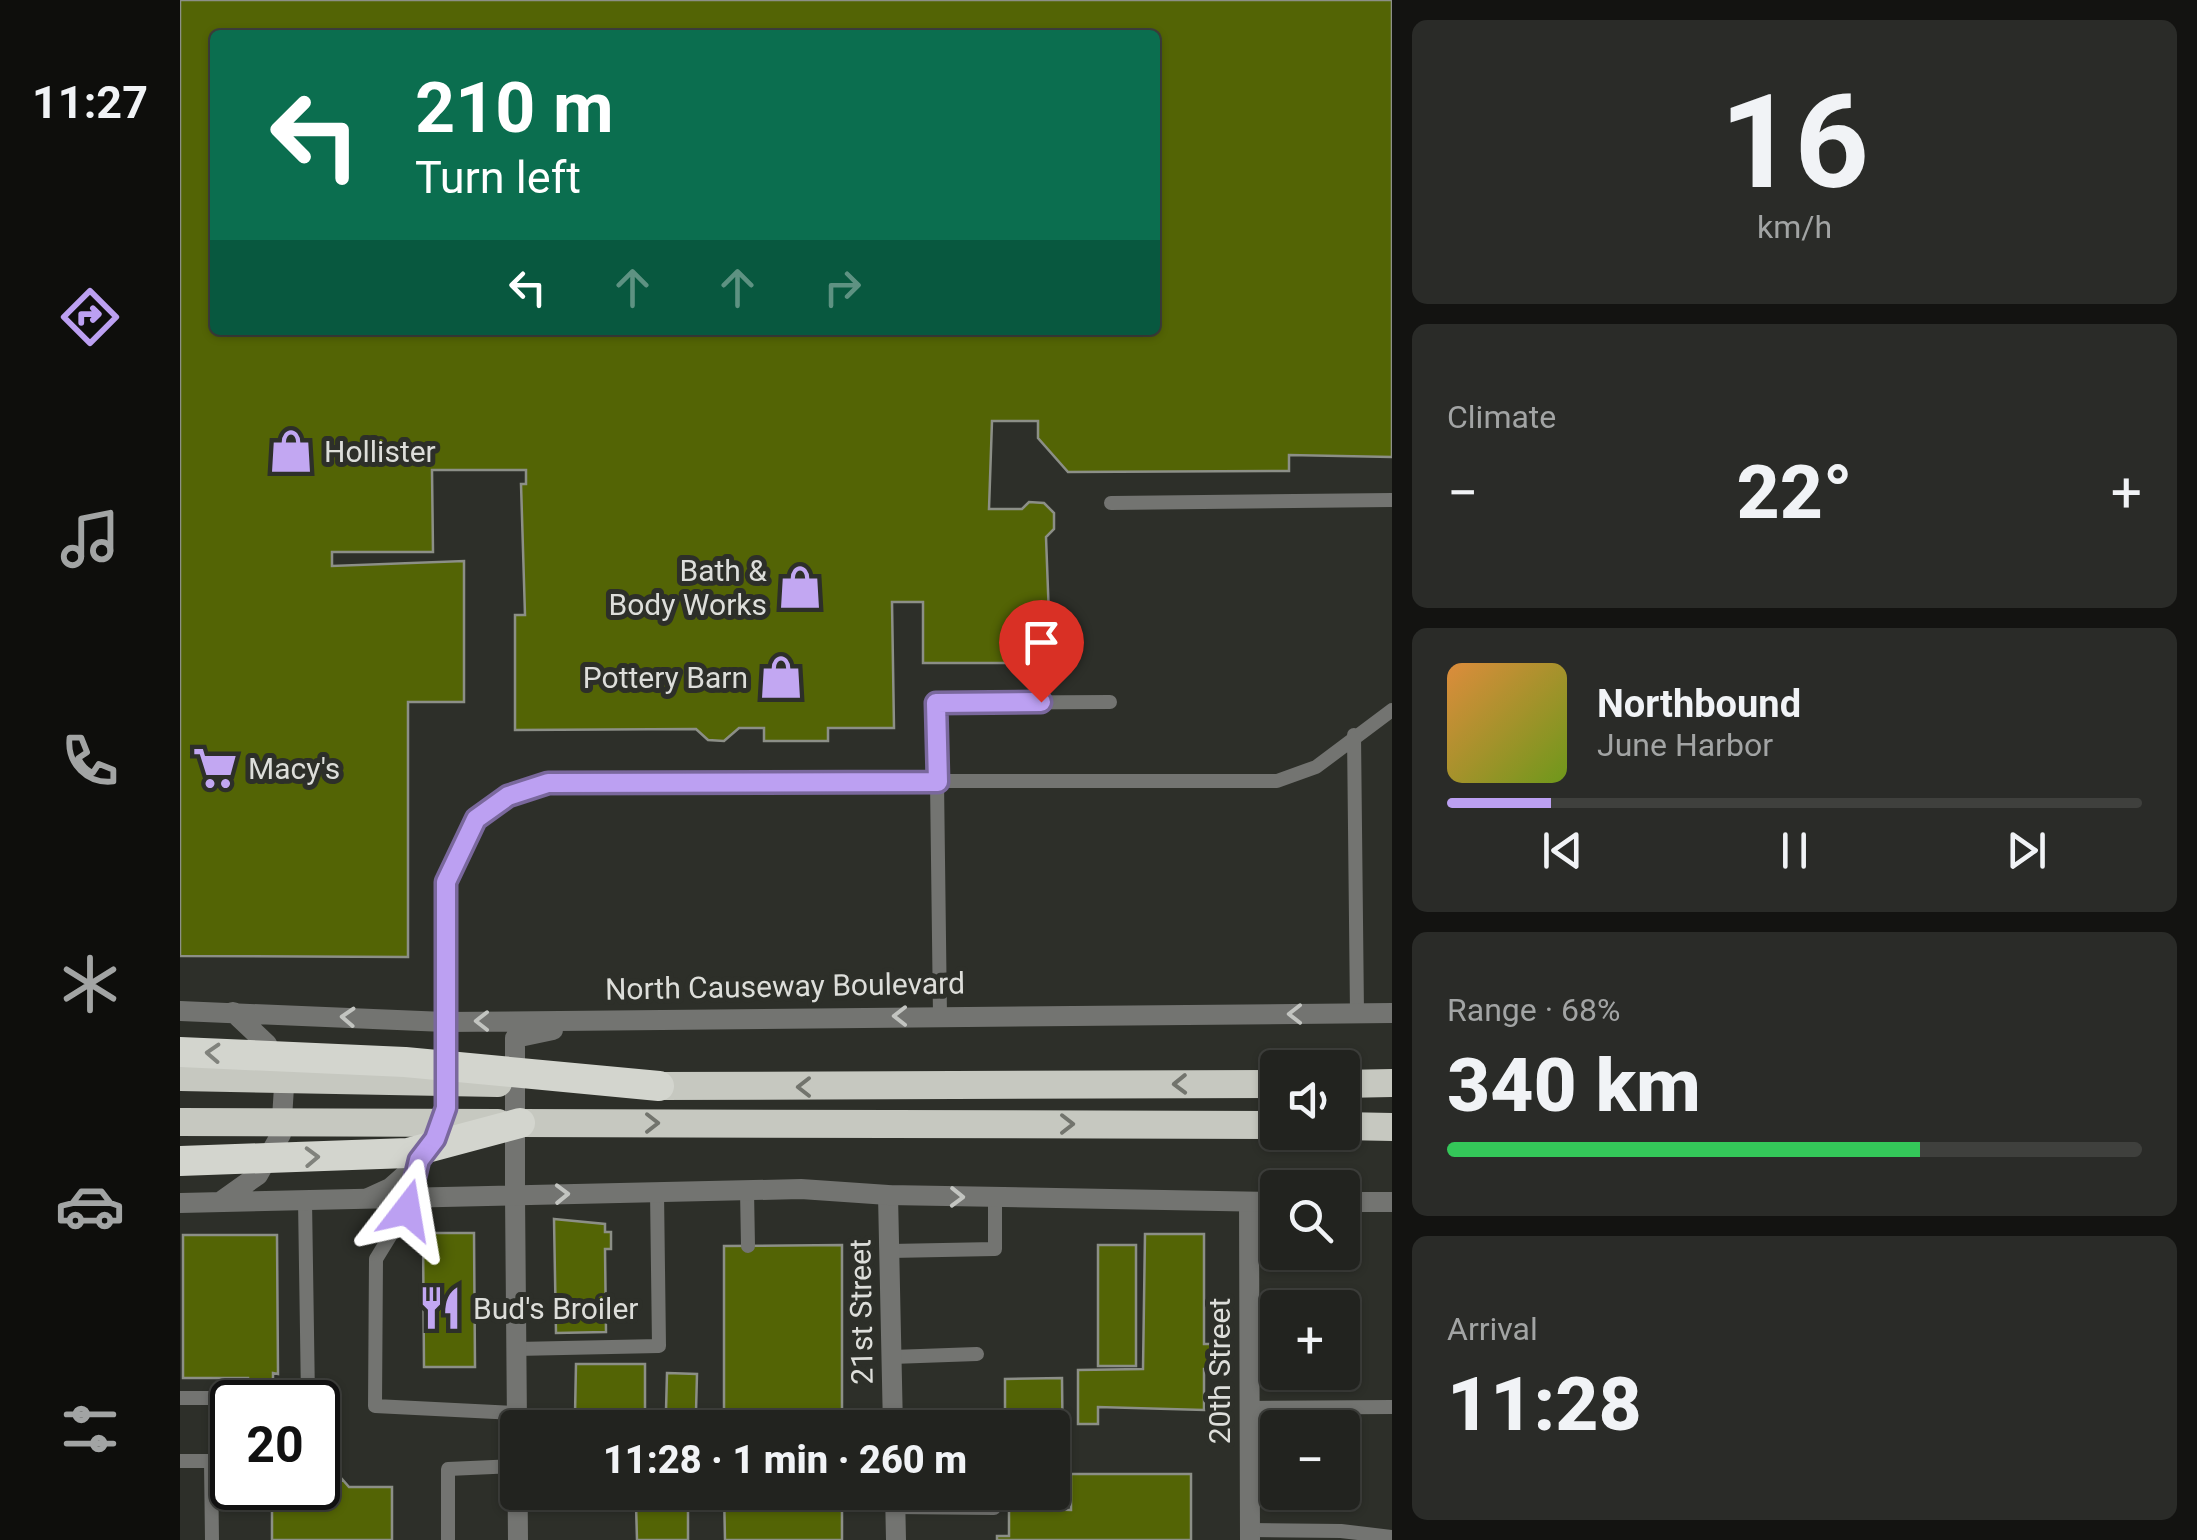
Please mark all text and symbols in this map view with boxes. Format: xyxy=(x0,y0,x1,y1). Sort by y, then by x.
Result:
text: 16 xyxy=(1720,66,1869,219)
text: 210 m xyxy=(415,67,614,149)
icon: left xyxy=(250,70,380,200)
text: 11:27 xyxy=(32,76,148,129)
text: Turn left xyxy=(415,151,581,204)
text: km/h xyxy=(1757,208,1832,246)
icon: left xyxy=(500,260,555,315)
icon: ahead xyxy=(605,260,660,315)
icon: ahead xyxy=(710,260,765,315)
icon: right xyxy=(815,260,870,315)
icon: directions xyxy=(55,282,125,352)
text: Climate xyxy=(1447,398,1556,436)
shop icon: Hollister xyxy=(267,427,315,475)
place label: Hollister xyxy=(324,434,436,469)
text: 22° xyxy=(1737,448,1853,536)
text: − xyxy=(1447,461,1478,525)
text: + xyxy=(2111,461,2142,525)
icon: music xyxy=(55,504,125,574)
place label: Bath & Body Works xyxy=(609,553,767,622)
shop icon: Bath & Body Works xyxy=(776,563,824,611)
pin xyxy=(999,600,1084,703)
icon: arrive xyxy=(1014,615,1069,670)
shop icon: Pottery Barn xyxy=(757,653,805,701)
place label: Pottery Barn xyxy=(583,660,748,695)
text: Northbound xyxy=(1597,682,1801,726)
icon: phone xyxy=(55,726,125,796)
text: June Harbor xyxy=(1597,726,1773,764)
supermarket icon: Macy's xyxy=(191,744,239,792)
place label: Macy's xyxy=(248,751,340,786)
icon: previous xyxy=(1535,823,1590,878)
icon: pause xyxy=(1767,823,1822,878)
icon: next xyxy=(1999,823,2054,878)
icon: climate xyxy=(55,949,125,1019)
street label: North Causeway Boulevard xyxy=(605,965,965,1007)
text: Range · 68% xyxy=(1447,991,1620,1029)
one-way arrow xyxy=(1286,1003,1302,1024)
one-way arrow xyxy=(891,1005,906,1027)
one-way arrow xyxy=(339,1007,355,1028)
one-way arrow xyxy=(474,1010,490,1032)
text: 340 km xyxy=(1447,1041,1701,1129)
one-way arrow xyxy=(205,1043,221,1064)
map controls xyxy=(1260,1050,1360,1510)
button: sound xyxy=(1260,1050,1360,1150)
one-way arrow xyxy=(1172,1074,1188,1095)
one-way arrow xyxy=(796,1076,812,1098)
one-way arrow xyxy=(646,1112,661,1134)
one-way arrow xyxy=(1060,1114,1076,1135)
one-way arrow xyxy=(305,1146,321,1167)
position arrow xyxy=(355,1158,459,1262)
button: search xyxy=(1260,1170,1360,1270)
icon: car xyxy=(55,1171,125,1241)
one-way arrow xyxy=(556,1183,571,1205)
one-way arrow xyxy=(949,1186,965,1207)
street label: 21st Street xyxy=(842,1239,880,1385)
restaurant icon: Bud's Broiler xyxy=(416,1284,464,1332)
button: + xyxy=(1260,1290,1360,1390)
place label: Bud's Broiler xyxy=(473,1291,638,1326)
street label: 20th Street xyxy=(1202,1298,1237,1444)
text: Arrival xyxy=(1447,1310,1538,1348)
text: 11:28 xyxy=(1447,1360,1642,1448)
speed limit sign: 20 xyxy=(210,1380,340,1510)
icon: filters xyxy=(55,1394,125,1464)
button: − xyxy=(1260,1410,1360,1510)
text: 11:28 · 1 min · 260 m xyxy=(603,1438,967,1482)

